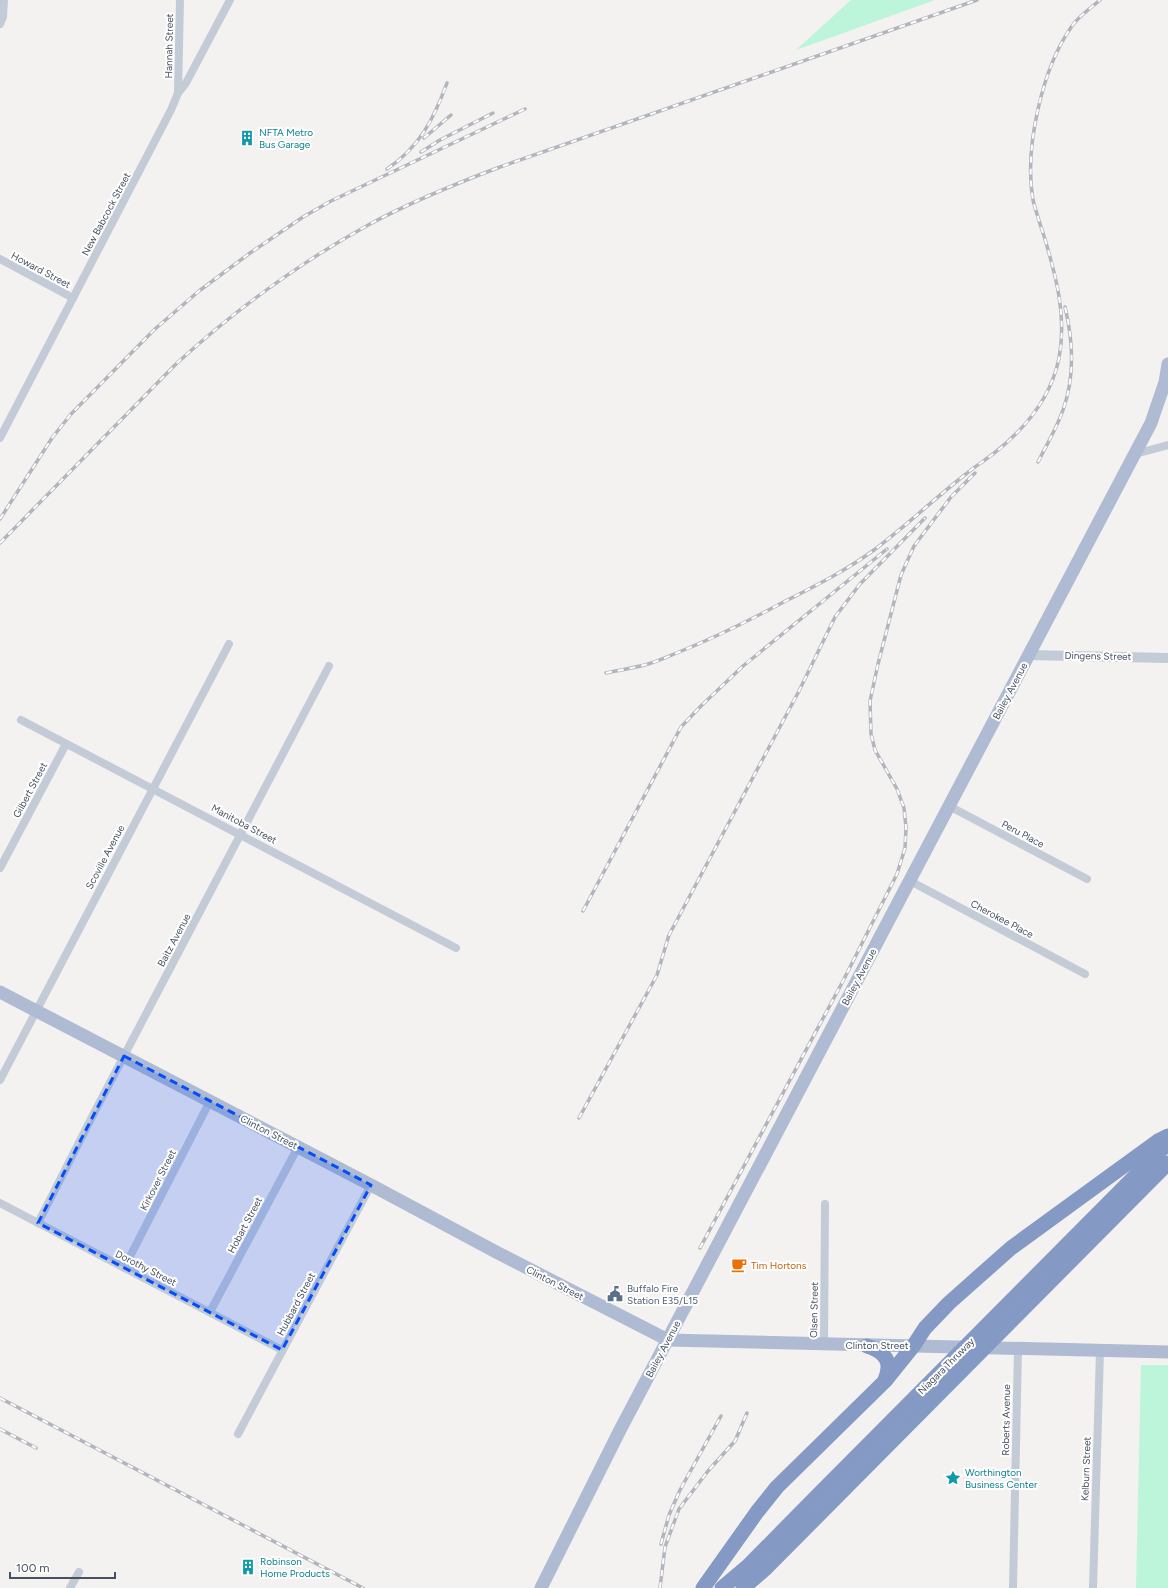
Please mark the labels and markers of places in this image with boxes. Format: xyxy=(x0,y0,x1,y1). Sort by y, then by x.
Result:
place label: NFTA Metro Bus Garage xyxy=(259,126,313,151)
building icon: NFTA Metro Bus Garage xyxy=(238,129,256,147)
cafe icon: Tim Hortons xyxy=(730,1256,748,1274)
place label: Tim Hortons xyxy=(751,1259,807,1272)
place label: Buffalo Fire Station E35/L15 xyxy=(627,1282,698,1307)
public building icon: Buffalo Fire Station E35/L15 xyxy=(606,1285,624,1303)
place label: Worthington Business Center xyxy=(965,1466,1038,1491)
place icon: Worthington Business Center xyxy=(944,1469,962,1487)
place label: Robinson Home Products xyxy=(260,1555,330,1580)
building icon: Robinson Home Products xyxy=(239,1558,257,1576)

